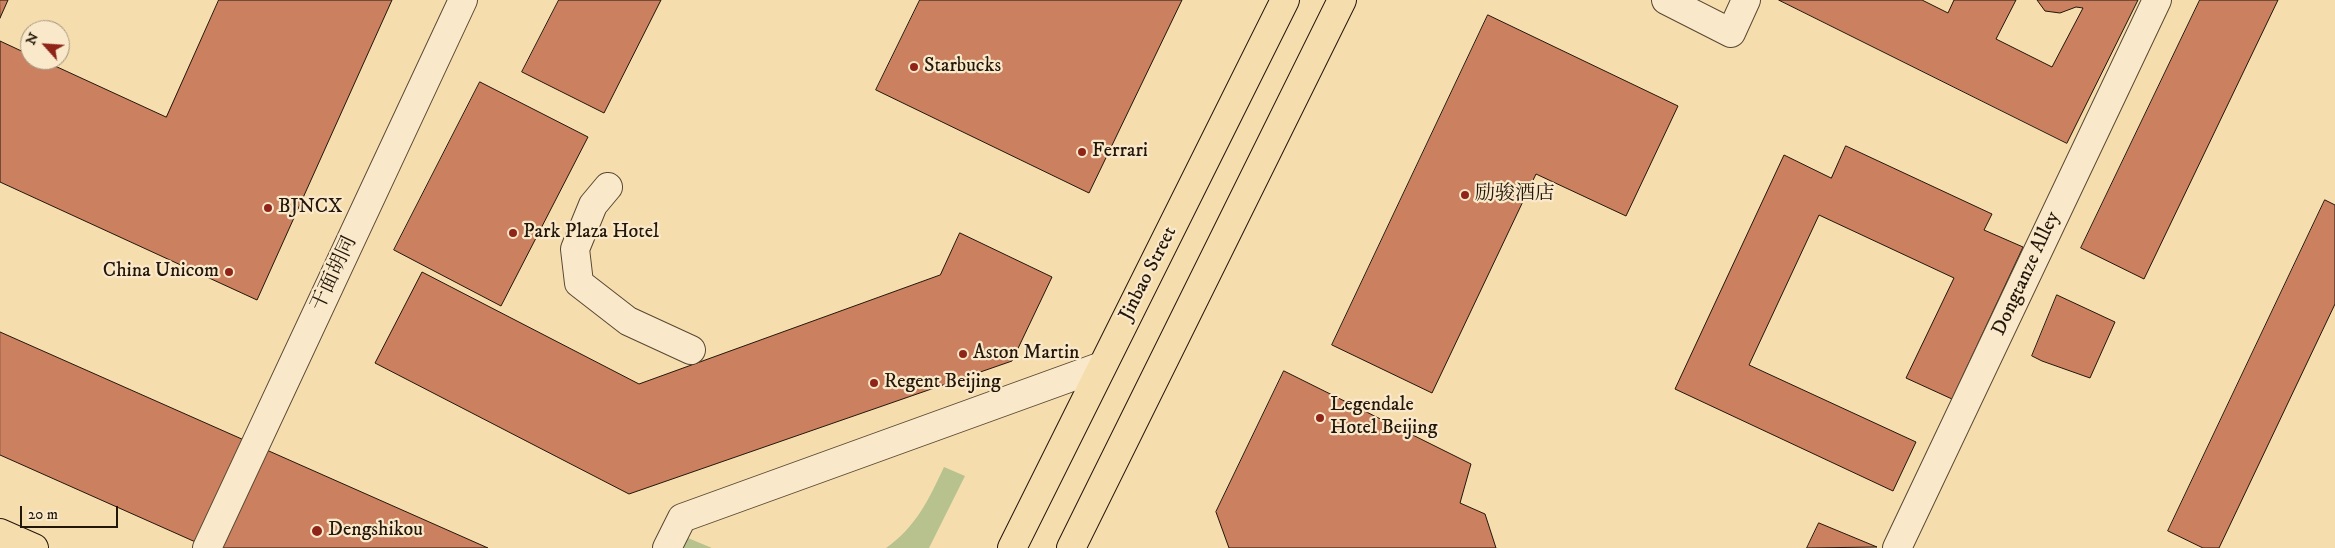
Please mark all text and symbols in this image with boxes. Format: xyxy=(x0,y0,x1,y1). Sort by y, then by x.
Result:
north arrow xyxy=(20,20,70,70)
text: N xyxy=(22,30,43,48)
place label: Starbucks xyxy=(924,55,1001,79)
marker: Starbucks xyxy=(908,61,920,73)
place label: Ferrari xyxy=(1092,140,1148,164)
marker: Ferrari xyxy=(1076,146,1088,158)
place label: 励骏酒店 xyxy=(1475,183,1555,207)
marker: 励骏酒店 xyxy=(1459,189,1471,201)
place label: BJNCX xyxy=(278,196,343,220)
marker: BJNCX xyxy=(262,202,274,214)
street label: Dongtanze Alley xyxy=(1988,208,2066,340)
place label: Park Plaza Hotel xyxy=(523,221,659,245)
street label: Jinbao Street xyxy=(1115,223,1183,325)
marker: Park Plaza Hotel xyxy=(507,227,519,239)
street label: 干面胡同 xyxy=(307,233,363,315)
place label: China Unicom xyxy=(103,260,219,284)
marker: China Unicom xyxy=(223,266,235,278)
place label: Aston Martin xyxy=(973,342,1080,366)
marker: Aston Martin xyxy=(957,348,969,360)
place label: Regent Beijing xyxy=(884,371,1001,395)
marker: Regent Beijing xyxy=(868,377,880,389)
place label: Legendale Hotel Beijing xyxy=(1330,394,1437,441)
marker: Legendale Hotel Beijing xyxy=(1314,412,1326,424)
scale bar xyxy=(22,496,120,528)
text: 20 m xyxy=(28,505,58,524)
place label: Dengshikou xyxy=(328,519,423,543)
marker: Dengshikou xyxy=(310,524,324,538)

